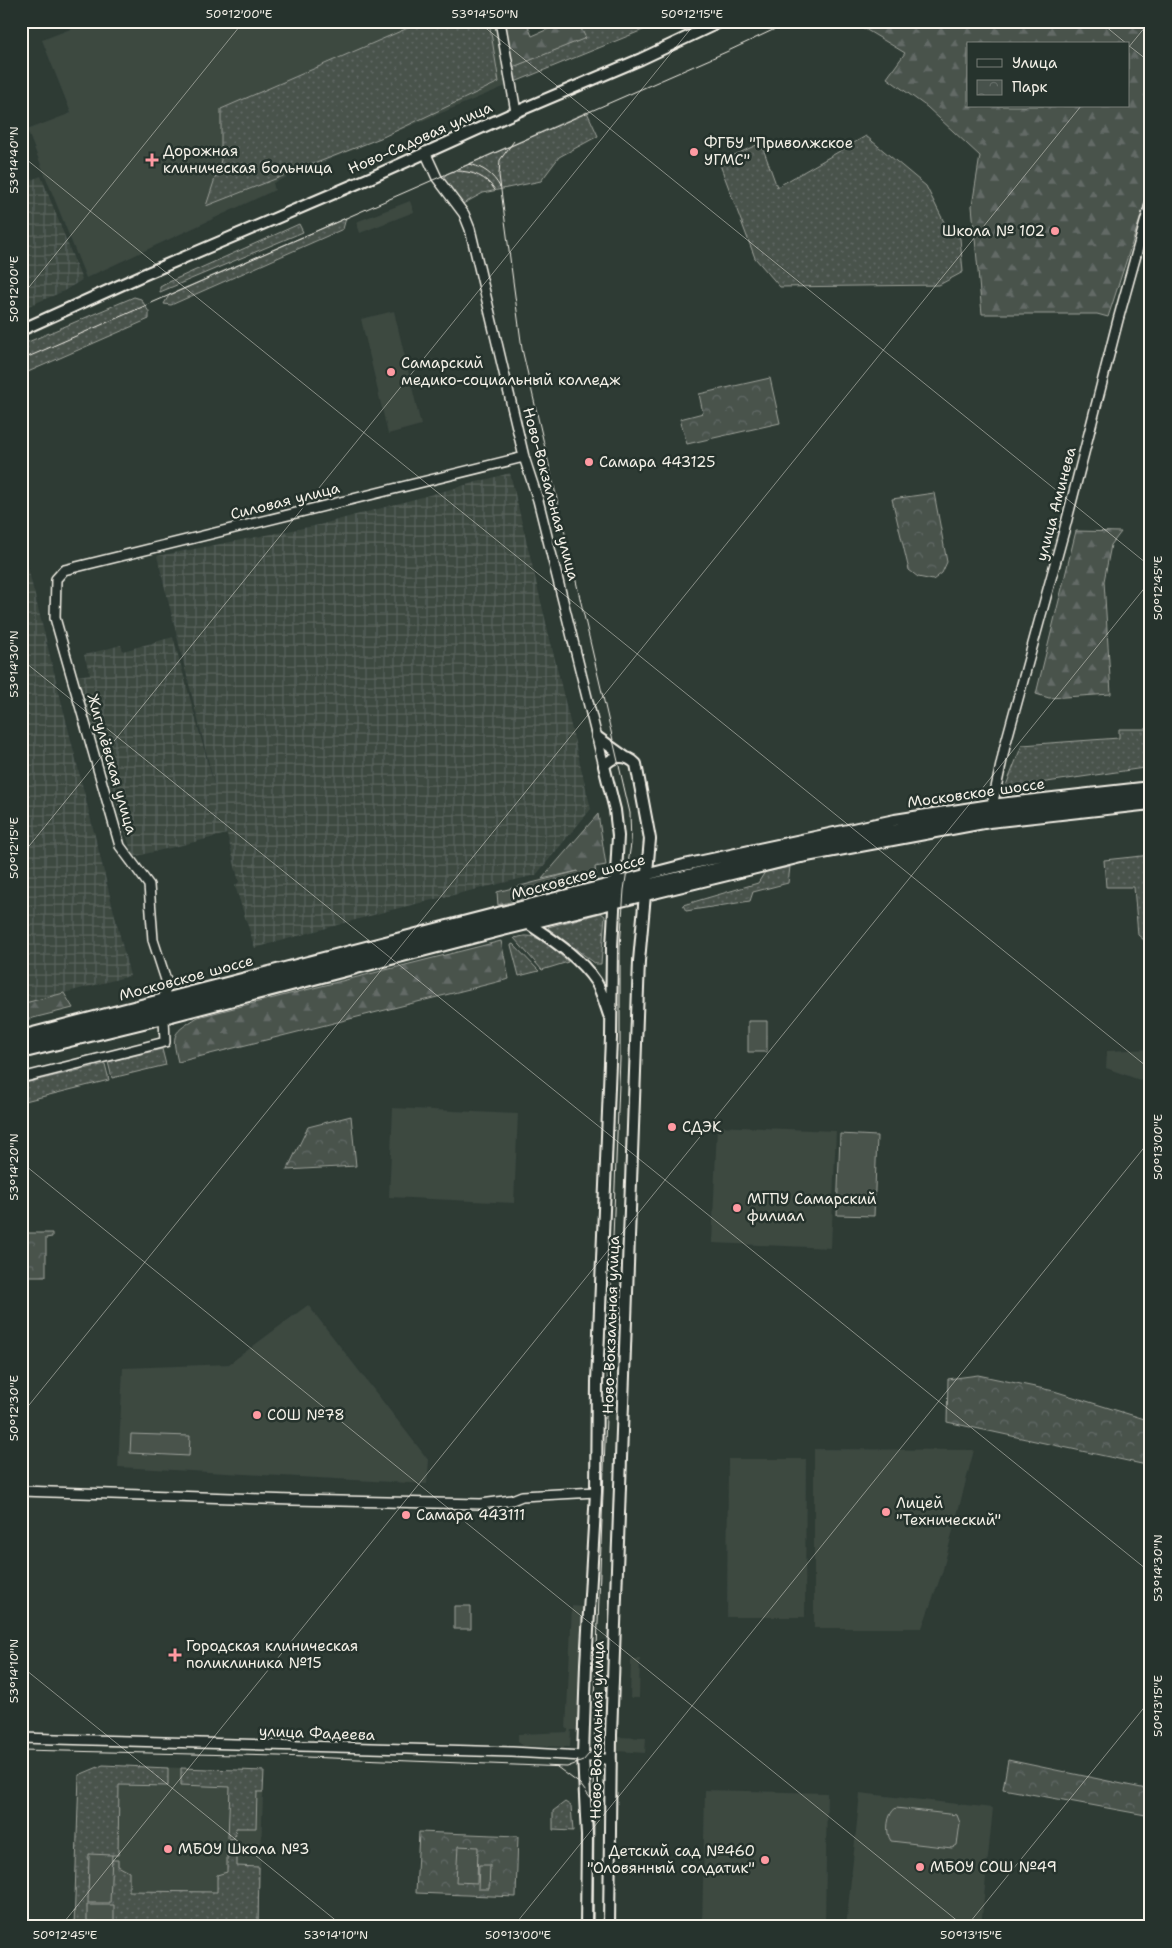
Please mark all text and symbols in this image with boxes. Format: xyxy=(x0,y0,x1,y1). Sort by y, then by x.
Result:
text: 50°12'00"E xyxy=(206,6,272,22)
text: 53°14'50"N xyxy=(452,6,518,22)
text: 50°12'15"E xyxy=(661,6,723,22)
legend xyxy=(967,42,1130,108)
text: Улица xyxy=(1012,53,1058,73)
text: Парк xyxy=(1012,77,1048,97)
street label: Ново-Садовая улица xyxy=(345,97,496,179)
text: 53°14'40"N xyxy=(6,126,22,194)
place label: ФГБУ "Приволжское УГМС" xyxy=(704,133,853,170)
place label: Дорожная клиническая больница xyxy=(163,141,333,178)
marker: ФГБУ "Приволжское УГМС" xyxy=(688,146,700,158)
marker: Дорожная клиническая больница xyxy=(145,153,159,167)
place label: Школа № 102 xyxy=(942,221,1045,241)
marker: Школа № 102 xyxy=(1049,225,1061,237)
text: 50°12'00"E xyxy=(6,256,22,322)
place label: Самарский медико-социальный колледж xyxy=(401,353,621,390)
marker: Самарский медико-социальный колледж xyxy=(385,366,397,378)
street label: Ново-Вокзальная улица xyxy=(518,405,584,583)
street label: улица Аминева xyxy=(1031,444,1081,563)
place label: Самара 443125 xyxy=(599,452,715,472)
marker: Самара 443125 xyxy=(583,456,595,468)
street label: Силовая улица xyxy=(228,478,342,524)
text: 50°12'45"E xyxy=(1150,556,1166,620)
text: 53°14'30"N xyxy=(6,630,22,698)
street label: Жигулёвская улица xyxy=(82,691,142,837)
street label: Московское шоссе xyxy=(906,773,1046,813)
text: 50°12'15"E xyxy=(6,817,22,879)
street label: Московское шоссе xyxy=(508,849,648,905)
street label: Московское шоссе xyxy=(116,950,256,1006)
text: 50°13'00"E xyxy=(1150,1114,1166,1180)
place label: СДЭК xyxy=(682,1117,722,1137)
marker: СДЭК xyxy=(666,1121,678,1133)
text: 53°14'20"N xyxy=(6,1133,22,1201)
place label: МГПУ Самарский филиал xyxy=(747,1189,877,1226)
marker: МГПУ Самарский филиал xyxy=(731,1202,743,1214)
street label: Ново-Вокзальная улица xyxy=(598,1235,624,1415)
text: 50°12'30"E xyxy=(6,1375,22,1441)
place label: СОШ №78 xyxy=(267,1405,345,1425)
marker: СОШ №78 xyxy=(251,1409,263,1421)
place label: Лицей "Технический" xyxy=(896,1493,1001,1530)
place label: Самара 443111 xyxy=(416,1505,525,1525)
marker: Лицей "Технический" xyxy=(880,1506,892,1518)
marker: Самара 443111 xyxy=(400,1509,412,1521)
text: 53°14'30"N xyxy=(1150,1534,1166,1602)
place label: Городская клиническая поликлиника №15 xyxy=(186,1636,358,1673)
text: 53°14'10"N xyxy=(6,1639,22,1703)
street label: Ново-Вокзальная улица xyxy=(585,1640,609,1819)
marker: Городская клиническая поликлиника №15 xyxy=(168,1648,182,1662)
text: 50°13'15"E xyxy=(1150,1675,1166,1737)
street label: улица Фадеева xyxy=(259,1721,376,1745)
place label: МБОУ Школа №3 xyxy=(178,1839,310,1859)
place label: Детский сад №460 "Оловянный солдатик" xyxy=(587,1841,755,1878)
marker: МБОУ Школа №3 xyxy=(162,1843,174,1855)
marker: Детский сад №460 "Оловянный солдатик" xyxy=(759,1854,771,1866)
place label: МБОУ СОШ №49 xyxy=(930,1857,1057,1877)
marker: МБОУ СОШ №49 xyxy=(914,1861,926,1873)
text: 50°12'45"E xyxy=(33,1927,97,1943)
text: 53°14'10"N xyxy=(304,1927,368,1943)
text: 50°13'00"E xyxy=(485,1927,551,1943)
text: 50°13'15"E xyxy=(940,1927,1002,1943)

